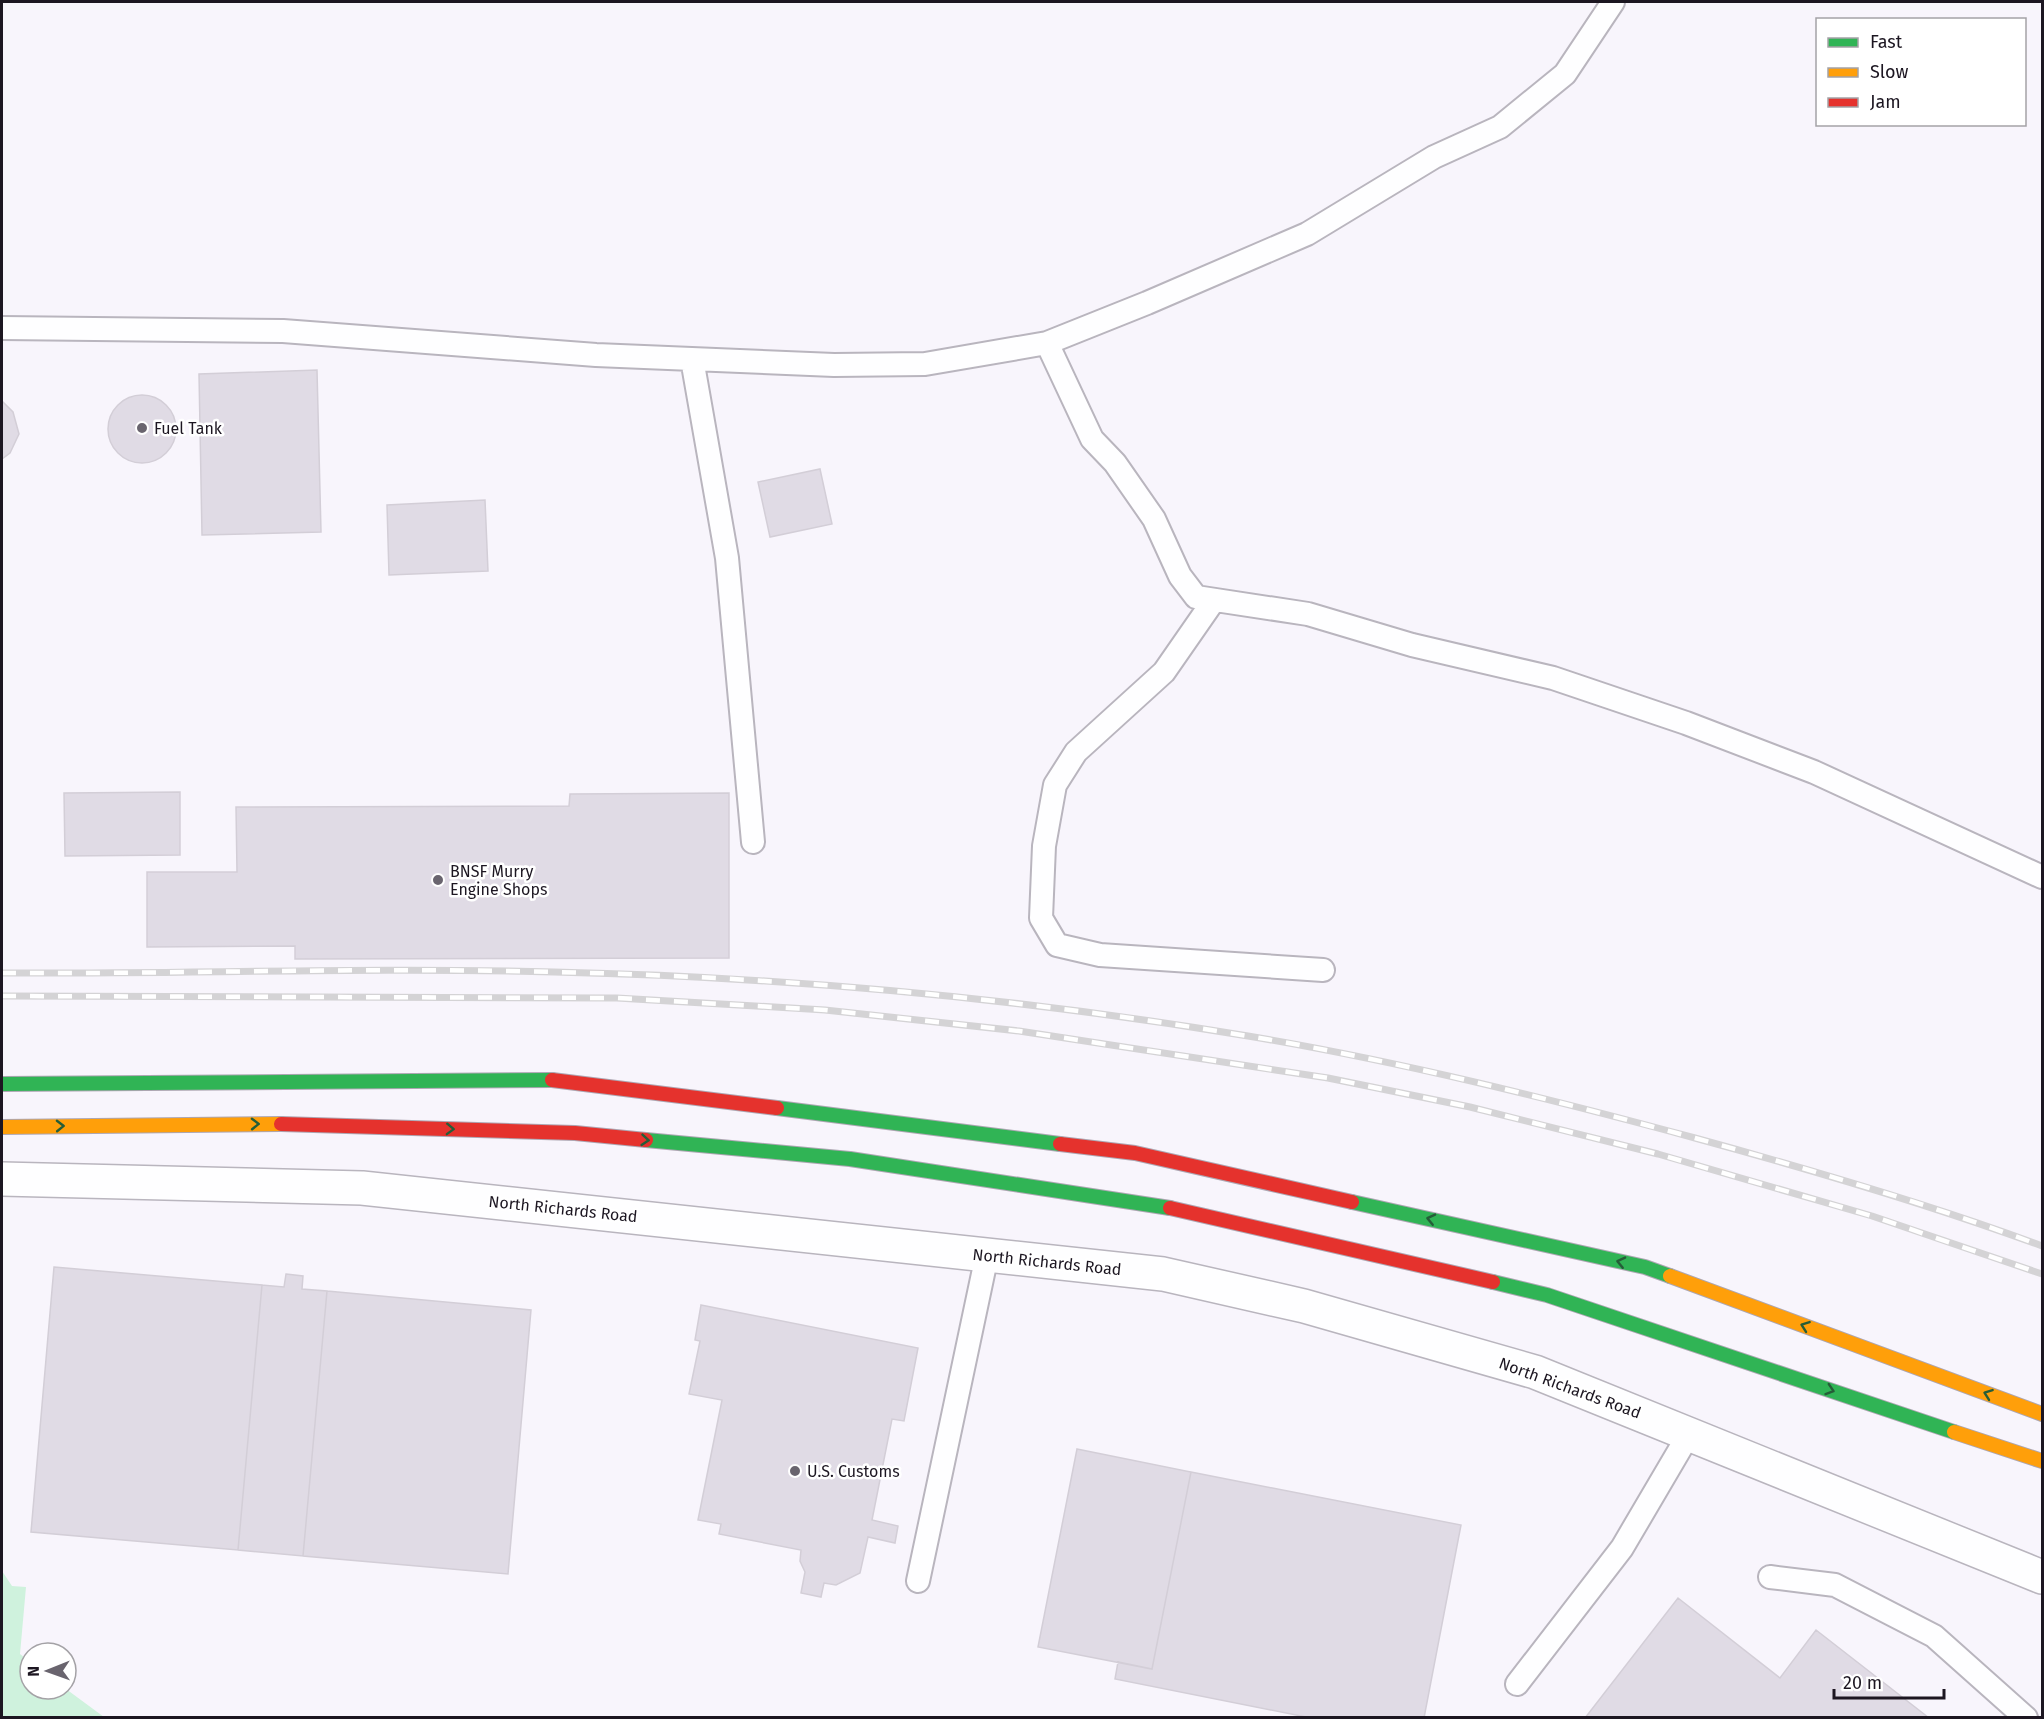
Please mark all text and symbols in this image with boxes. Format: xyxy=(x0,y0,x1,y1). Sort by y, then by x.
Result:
legend xyxy=(1816,18,2026,126)
text: Fast xyxy=(1870,31,1903,53)
text: Slow xyxy=(1870,61,1909,83)
text: Jam xyxy=(1870,91,1901,113)
place label: Fuel Tank xyxy=(154,419,223,438)
marker: Fuel Tank xyxy=(135,421,149,435)
place label: BNSF Murry Engine Shops xyxy=(450,862,547,899)
marker: BNSF Murry Engine Shops xyxy=(431,873,445,887)
one-way arrow xyxy=(250,1118,259,1130)
one-way arrow xyxy=(55,1120,64,1132)
one-way arrow xyxy=(445,1123,454,1136)
one-way arrow xyxy=(640,1133,649,1146)
street label: North Richards Road xyxy=(488,1192,638,1226)
one-way arrow xyxy=(1426,1214,1436,1227)
street label: North Richards Road xyxy=(972,1245,1122,1279)
one-way arrow xyxy=(1616,1256,1626,1269)
one-way arrow xyxy=(1800,1321,1811,1334)
street label: North Richards Road xyxy=(1496,1353,1644,1423)
one-way arrow xyxy=(1824,1383,1835,1396)
one-way arrow xyxy=(1983,1388,1993,1401)
place label: U.S. Customs xyxy=(807,1462,900,1481)
marker: U.S. Customs xyxy=(788,1464,802,1478)
north arrow xyxy=(18,1641,78,1701)
scale bar xyxy=(1834,1662,1944,1700)
text: N xyxy=(24,1666,43,1677)
text: 20 m xyxy=(1843,1672,1882,1694)

